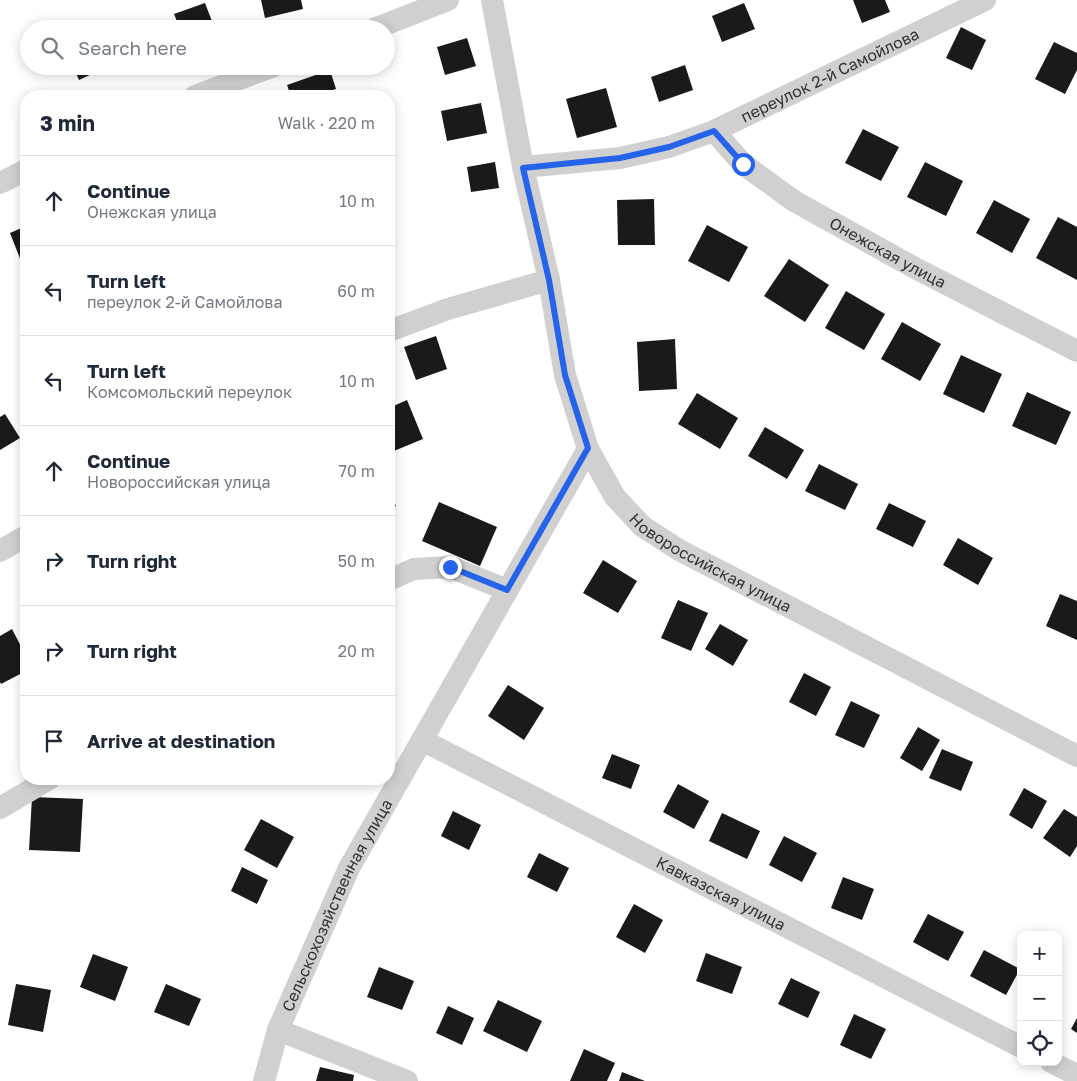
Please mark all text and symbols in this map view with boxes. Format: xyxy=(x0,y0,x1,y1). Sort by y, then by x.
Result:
search box xyxy=(20,20,395,75)
street label: переулок 2-й Самойлова xyxy=(737,23,922,127)
icon: search xyxy=(38,34,66,62)
text: Search here xyxy=(78,36,187,59)
text: 3 min xyxy=(40,110,95,136)
text: Walk · 220 m xyxy=(278,113,375,133)
route start xyxy=(732,153,755,176)
text: Continue xyxy=(87,179,170,202)
icon: ahead xyxy=(40,187,68,215)
text: 10 m xyxy=(339,191,375,211)
text: Онежская улица xyxy=(87,202,217,222)
street label: Онежская улица xyxy=(826,213,950,292)
text: Turn left xyxy=(87,269,166,292)
icon: left xyxy=(40,277,68,305)
text: 60 m xyxy=(337,281,375,301)
text: переулок 2-й Самойлова xyxy=(87,292,282,312)
text: Turn left xyxy=(87,359,166,382)
icon: left xyxy=(40,367,68,395)
text: 10 m xyxy=(339,371,375,391)
text: Комсомольский переулок xyxy=(87,382,292,402)
text: Continue xyxy=(87,449,170,472)
icon: ahead xyxy=(40,457,68,485)
text: 70 m xyxy=(338,461,375,481)
text: Новороссийская улица xyxy=(87,472,271,492)
street label: Новороссийская улица xyxy=(625,509,795,617)
icon: right xyxy=(40,547,68,575)
text: Turn right xyxy=(87,549,177,572)
text: 50 m xyxy=(338,551,375,571)
route end xyxy=(439,556,462,579)
icon: right xyxy=(40,637,68,665)
text: Turn right xyxy=(87,639,177,662)
text: 20 m xyxy=(338,641,375,661)
icon: arrive xyxy=(40,727,68,755)
text: Arrive at destination xyxy=(87,729,275,752)
street label: Сельскохозяйственная улица xyxy=(277,795,396,1015)
street label: Кавказская улица xyxy=(653,852,789,935)
map controls xyxy=(1017,931,1062,1066)
button: + xyxy=(1017,931,1062,976)
button: − xyxy=(1017,976,1062,1021)
button: locate xyxy=(1017,1021,1062,1066)

